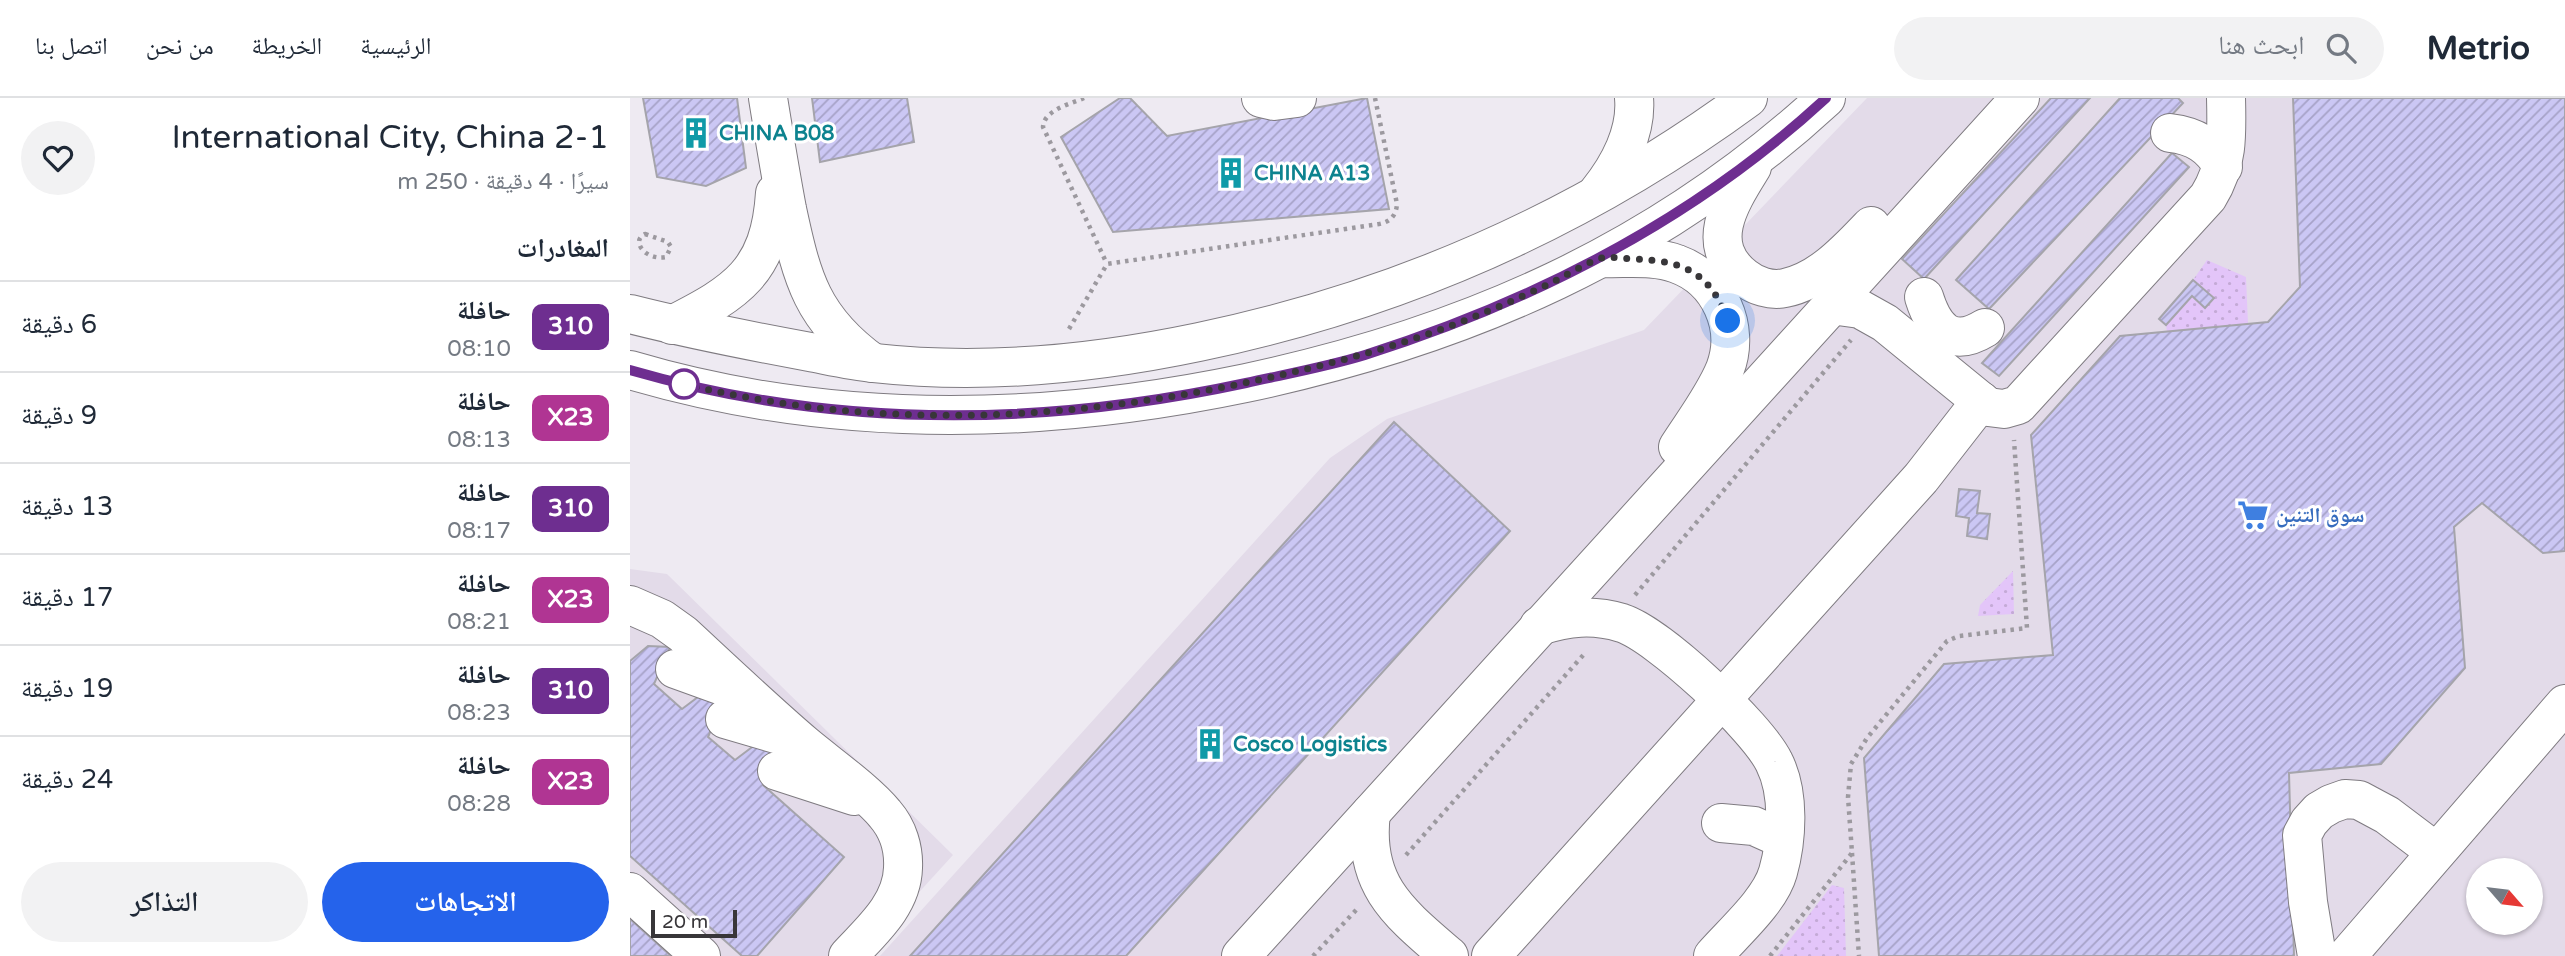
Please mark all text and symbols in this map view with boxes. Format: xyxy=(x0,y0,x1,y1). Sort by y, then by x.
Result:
search box xyxy=(1894,17,2384,80)
icon: search xyxy=(2322,29,2360,67)
text: Metrio xyxy=(2426,29,2530,68)
text: ابحث هنا xyxy=(2218,30,2304,61)
text: اتصل بنا xyxy=(35,32,108,61)
text: من نحن xyxy=(146,32,214,61)
text: الخريطة xyxy=(252,32,322,61)
text: الرئيسية xyxy=(360,32,431,61)
building icon: CHINA B08 xyxy=(679,116,713,150)
text: International City, China 2-1 xyxy=(171,118,609,157)
button: heart xyxy=(21,121,95,195)
place label: CHINA B08 xyxy=(719,121,834,146)
building icon: CHINA A13 xyxy=(1214,156,1248,190)
place label: CHINA A13 xyxy=(1254,161,1370,186)
text: سيرًا · 4 دقيقة · 250 m xyxy=(397,168,609,196)
text: المغادرات xyxy=(517,233,609,264)
text: حافلة xyxy=(457,295,511,326)
your location xyxy=(1710,303,1745,338)
text: 6 دقيقة xyxy=(21,309,97,340)
text: 310 xyxy=(548,312,593,341)
text: 08:10 xyxy=(447,335,511,363)
unlabelled marker xyxy=(669,369,699,399)
text: حافلة xyxy=(457,386,511,417)
text: 9 دقيقة xyxy=(21,400,97,431)
text: X23 xyxy=(547,403,594,432)
text: 08:13 xyxy=(447,426,511,454)
text: حافلة xyxy=(457,477,511,508)
text: 13 دقيقة xyxy=(21,491,113,522)
text: 310 xyxy=(548,494,593,523)
supermarket icon: سوق التنين xyxy=(2236,498,2270,532)
place label: سوق التنين xyxy=(2276,503,2364,528)
text: 08:17 xyxy=(447,517,511,545)
text: حافلة xyxy=(457,568,511,599)
text: 17 دقيقة xyxy=(21,582,113,613)
text: X23 xyxy=(547,585,594,614)
text: 08:21 xyxy=(447,608,511,636)
text: حافلة xyxy=(457,659,511,690)
text: 19 دقيقة xyxy=(21,673,113,704)
text: 310 xyxy=(548,676,593,705)
text: 08:23 xyxy=(447,699,511,727)
building icon: Cosco Logistics xyxy=(1193,727,1227,761)
place label: Cosco Logistics xyxy=(1233,732,1387,757)
text: حافلة xyxy=(457,750,511,781)
text: 24 دقيقة xyxy=(21,764,113,795)
text: X23 xyxy=(547,767,594,796)
text: 08:28 xyxy=(447,790,511,818)
north arrow xyxy=(2466,858,2543,934)
map controls xyxy=(2466,858,2543,935)
button: التذاكر xyxy=(21,862,308,942)
button: الاتجاهات xyxy=(322,862,609,942)
scale bar xyxy=(651,907,737,939)
text: 20 m xyxy=(662,911,708,933)

